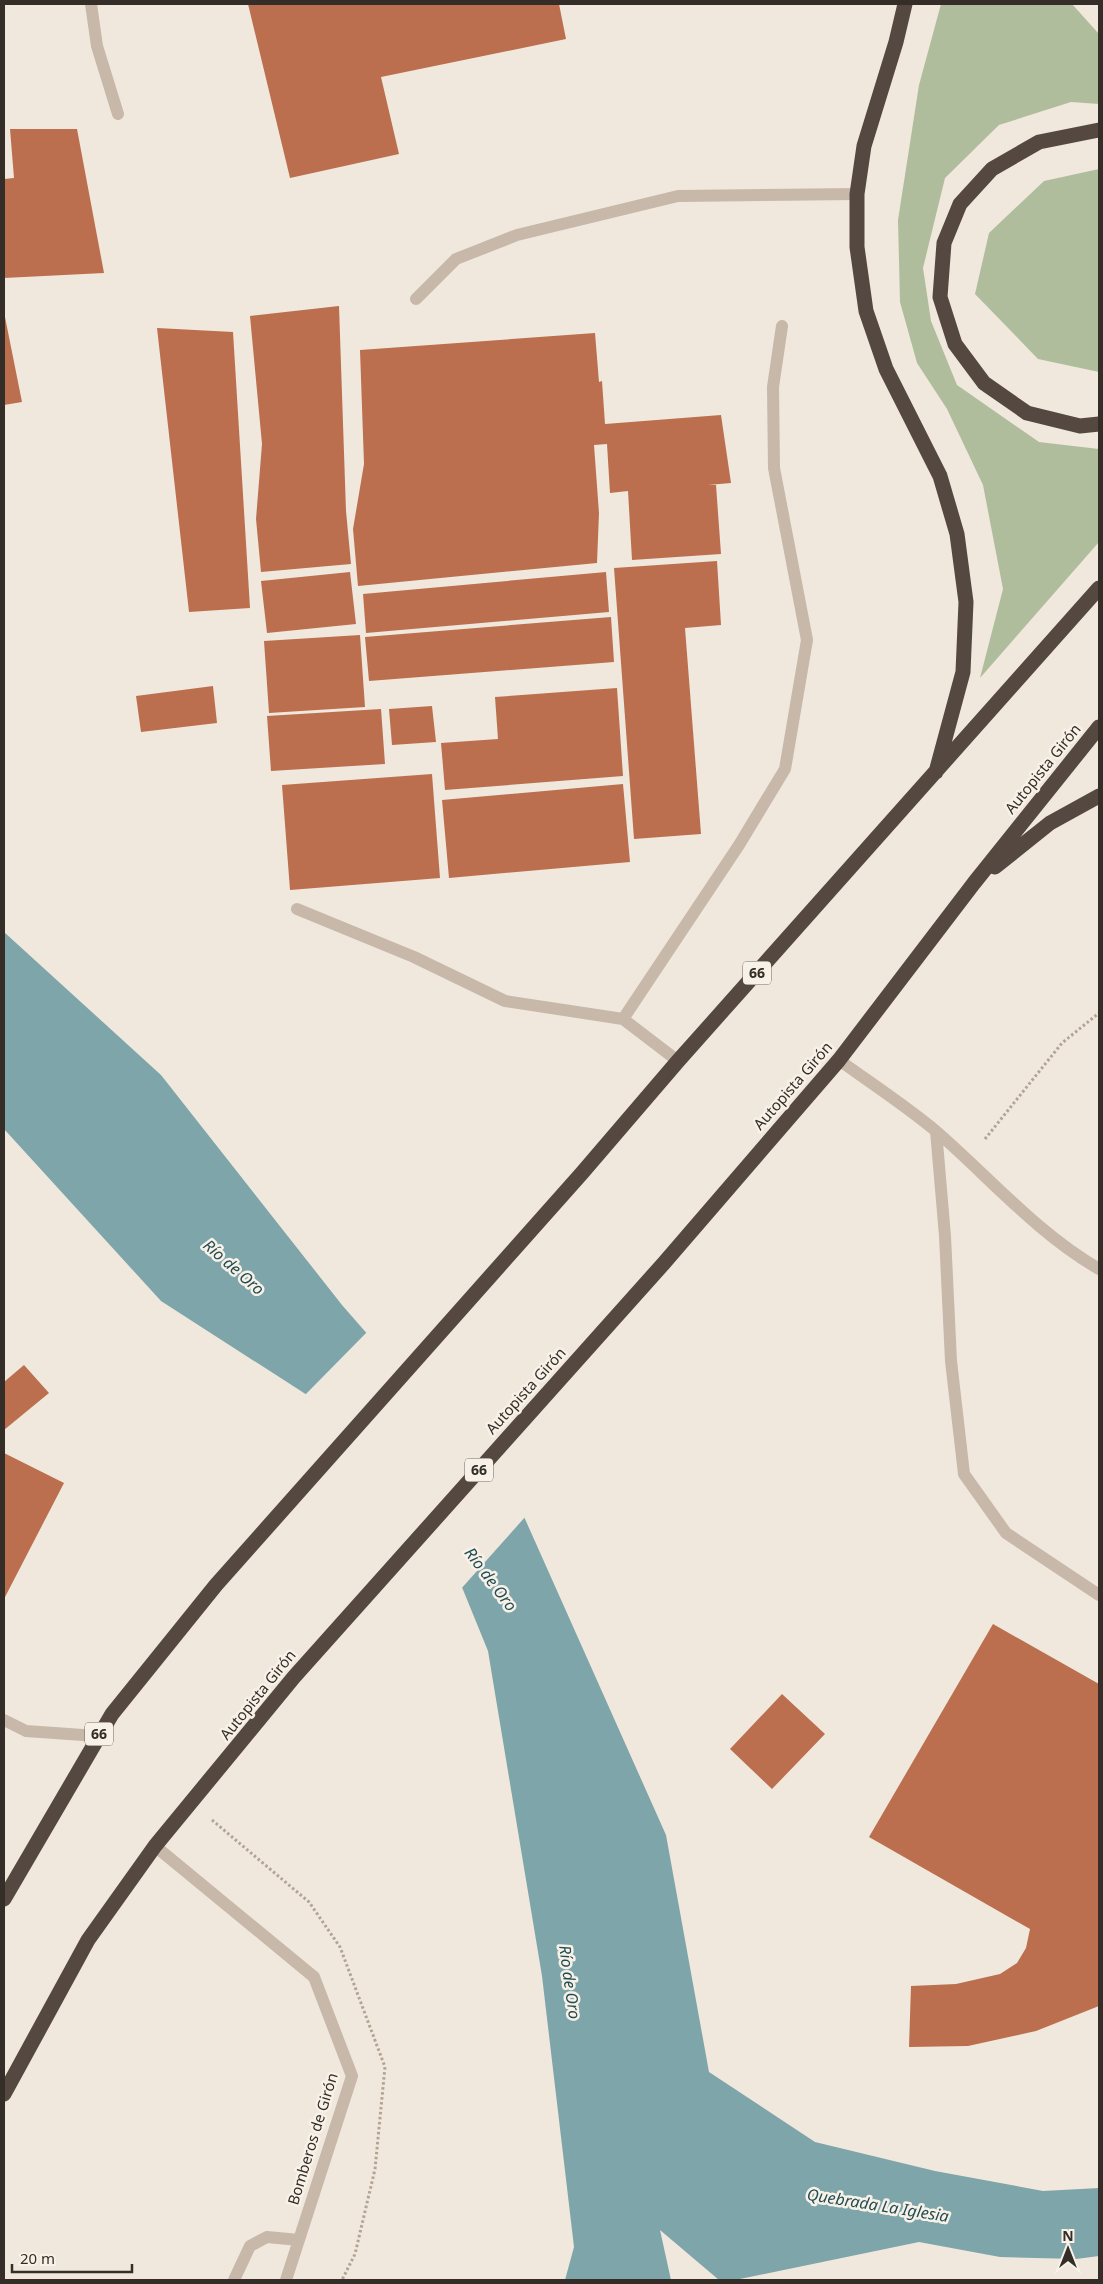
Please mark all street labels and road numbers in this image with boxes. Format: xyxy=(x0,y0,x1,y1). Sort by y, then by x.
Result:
street label: Autopista Girón xyxy=(1000,719,1085,818)
road number: 66 xyxy=(743,961,771,984)
street label: Autopista Girón xyxy=(748,1037,836,1134)
street label: Autopista Girón xyxy=(481,1343,570,1438)
road number: 66 xyxy=(465,1458,493,1482)
street label: Autopista Girón xyxy=(215,1645,300,1744)
road number: 66 xyxy=(85,1722,113,1746)
street label: Bomberos de Girón xyxy=(282,2070,342,2207)

